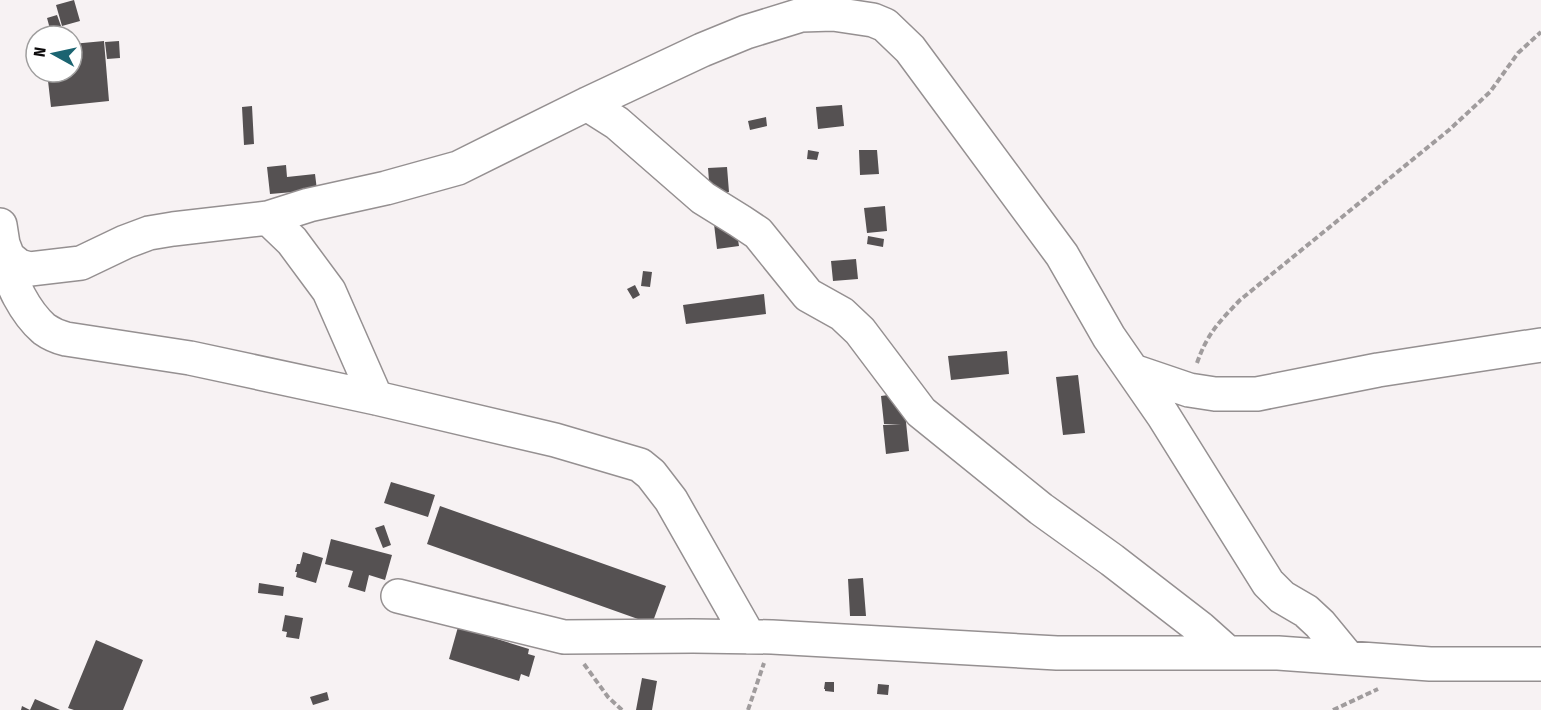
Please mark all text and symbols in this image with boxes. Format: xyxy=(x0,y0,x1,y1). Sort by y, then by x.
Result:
north arrow xyxy=(24,24,84,84)
text: N xyxy=(30,46,50,58)

